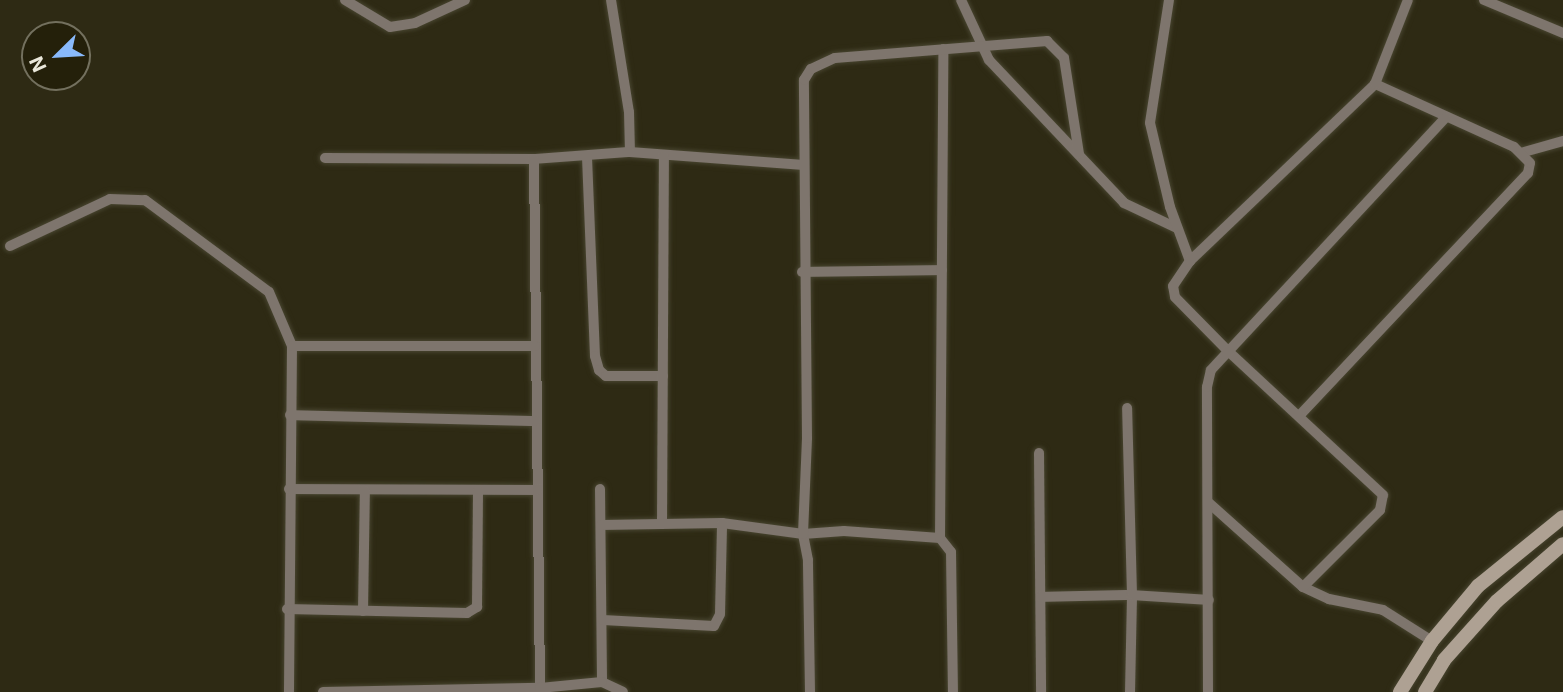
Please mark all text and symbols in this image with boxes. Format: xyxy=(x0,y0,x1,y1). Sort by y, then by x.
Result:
north arrow xyxy=(21,21,91,91)
text: N xyxy=(25,53,52,75)

